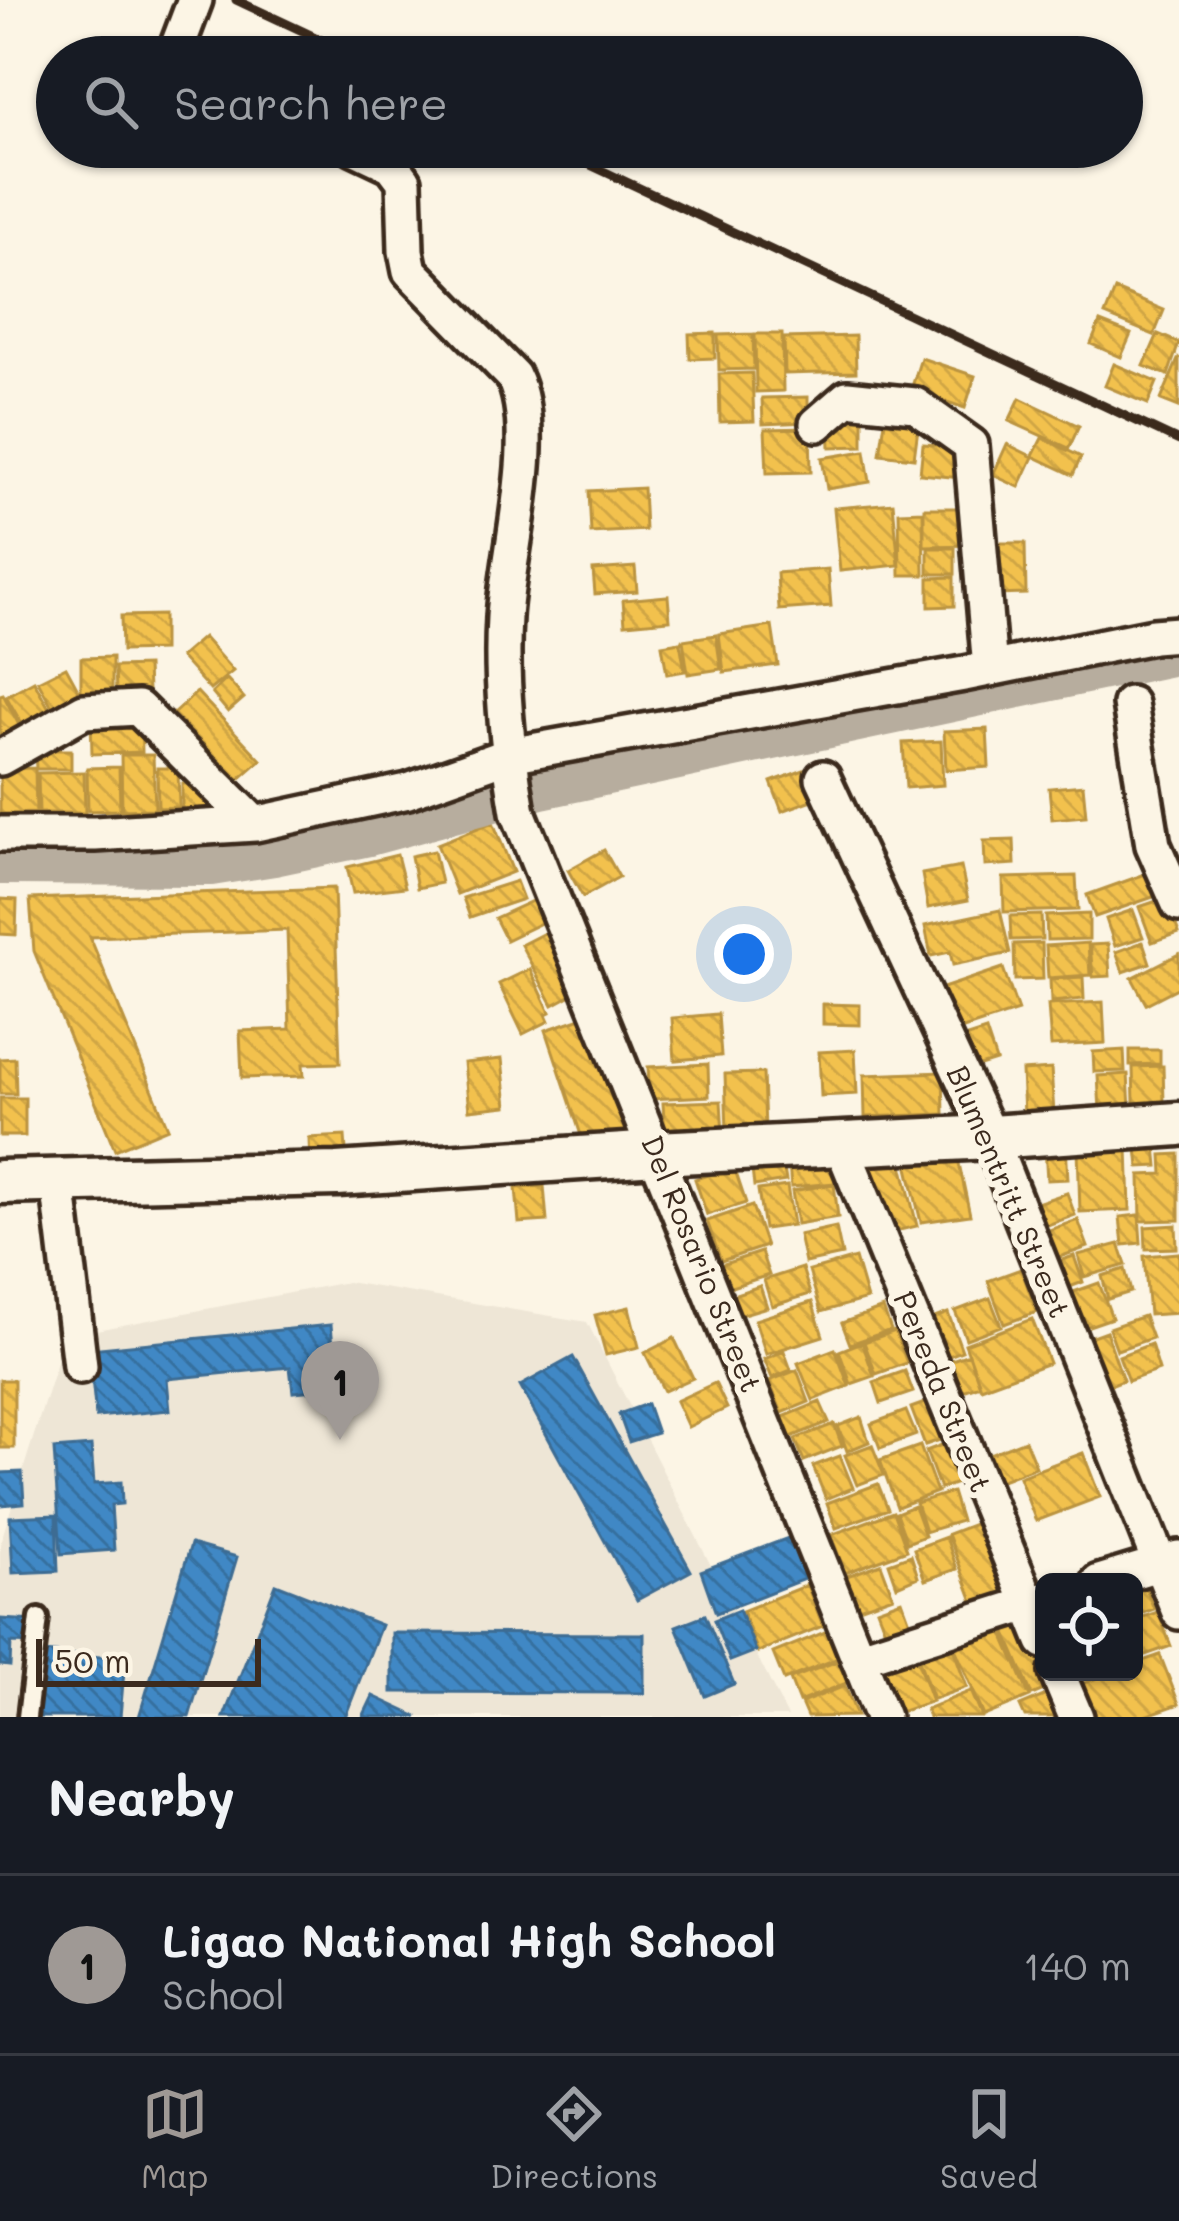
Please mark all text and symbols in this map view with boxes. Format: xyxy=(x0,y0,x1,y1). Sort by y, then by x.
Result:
search box xyxy=(36,36,1143,168)
icon: search xyxy=(78,69,144,135)
text: Search here xyxy=(174,73,448,131)
your location xyxy=(714,924,774,984)
street label: Blumentritt Street xyxy=(939,1059,1081,1324)
street label: Del Rosario Street xyxy=(633,1129,773,1398)
street label: Pereda Street xyxy=(885,1285,1002,1498)
pin: 1 xyxy=(301,1341,379,1440)
map controls xyxy=(1035,1573,1143,1681)
button: locate xyxy=(1035,1573,1143,1681)
scale bar xyxy=(36,1633,261,1686)
text: 50 m xyxy=(54,1638,130,1681)
text: Nearby xyxy=(48,1762,235,1829)
text: Ligao National High School xyxy=(162,1910,776,1968)
text: 1 xyxy=(78,1939,96,1990)
text: 140 m xyxy=(1023,1939,1131,1990)
text: School xyxy=(162,1968,285,2019)
tab: Map xyxy=(141,2081,208,2196)
tab: Directions xyxy=(490,2081,658,2196)
tab: Saved xyxy=(940,2081,1038,2196)

